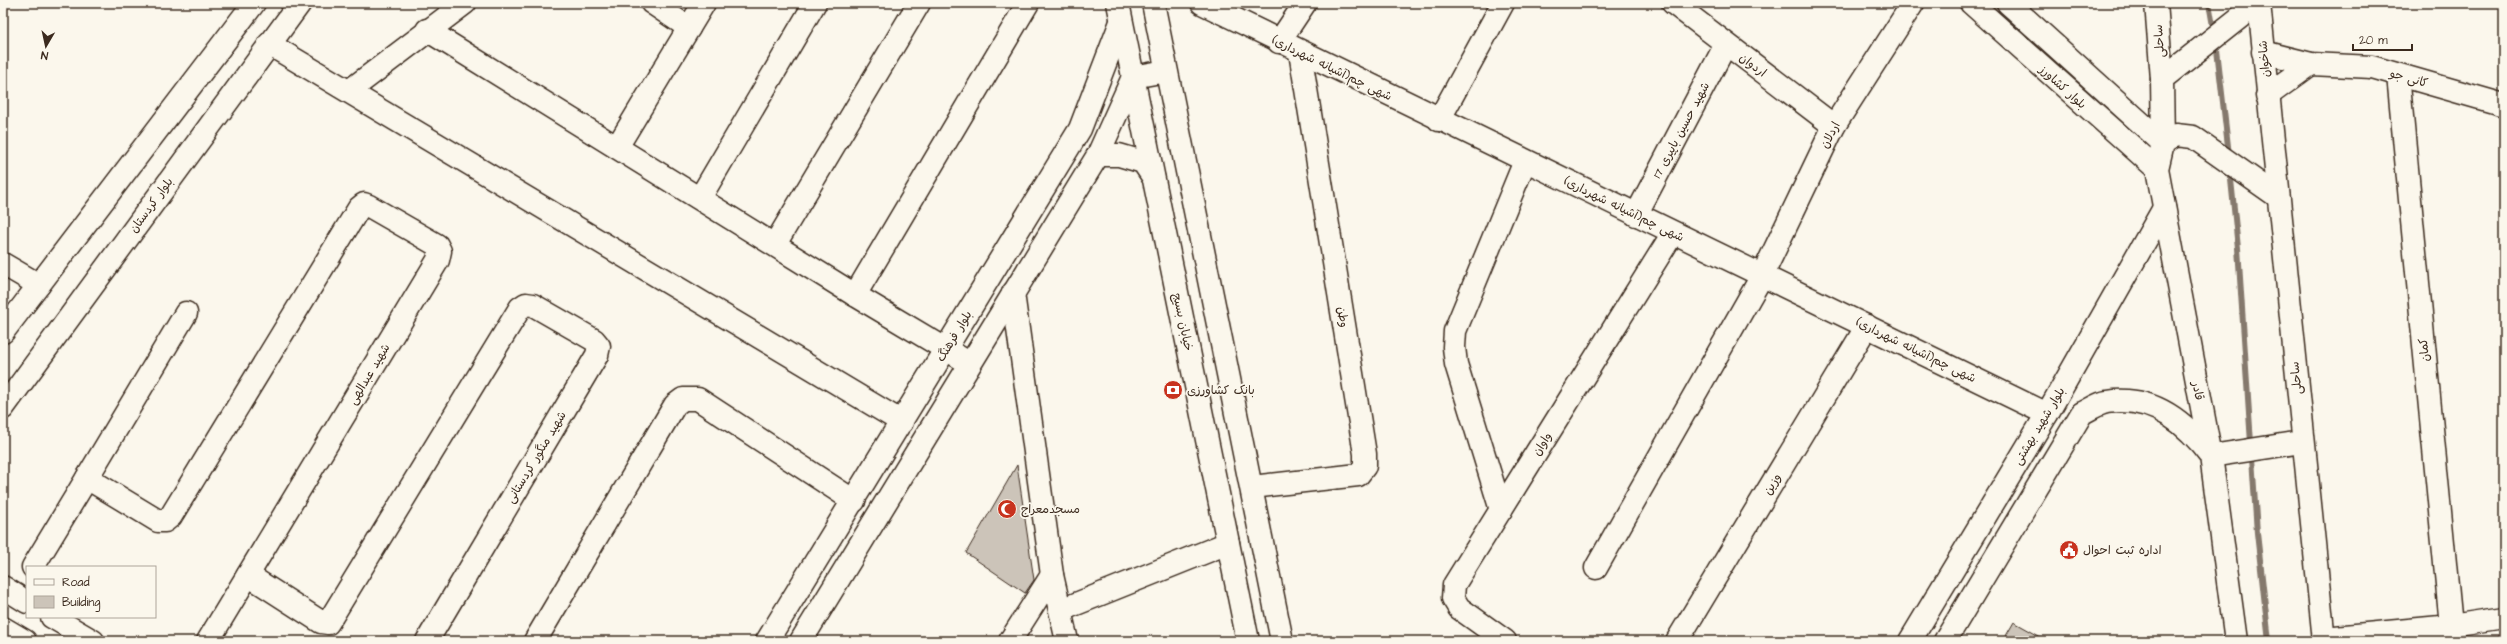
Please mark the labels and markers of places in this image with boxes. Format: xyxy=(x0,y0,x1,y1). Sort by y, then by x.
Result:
bank icon: بانک کشاورزی xyxy=(1162,379,1184,401)
place label: بانک کشاورزی xyxy=(1187,382,1255,399)
mosque icon: مسجدمعراج xyxy=(996,498,1018,520)
place label: مسجدمعراج xyxy=(1021,501,1080,518)
public building icon: اداره ثبت احوال xyxy=(2058,539,2080,561)
place label: اداره ثبت احوال xyxy=(2083,542,2162,559)

